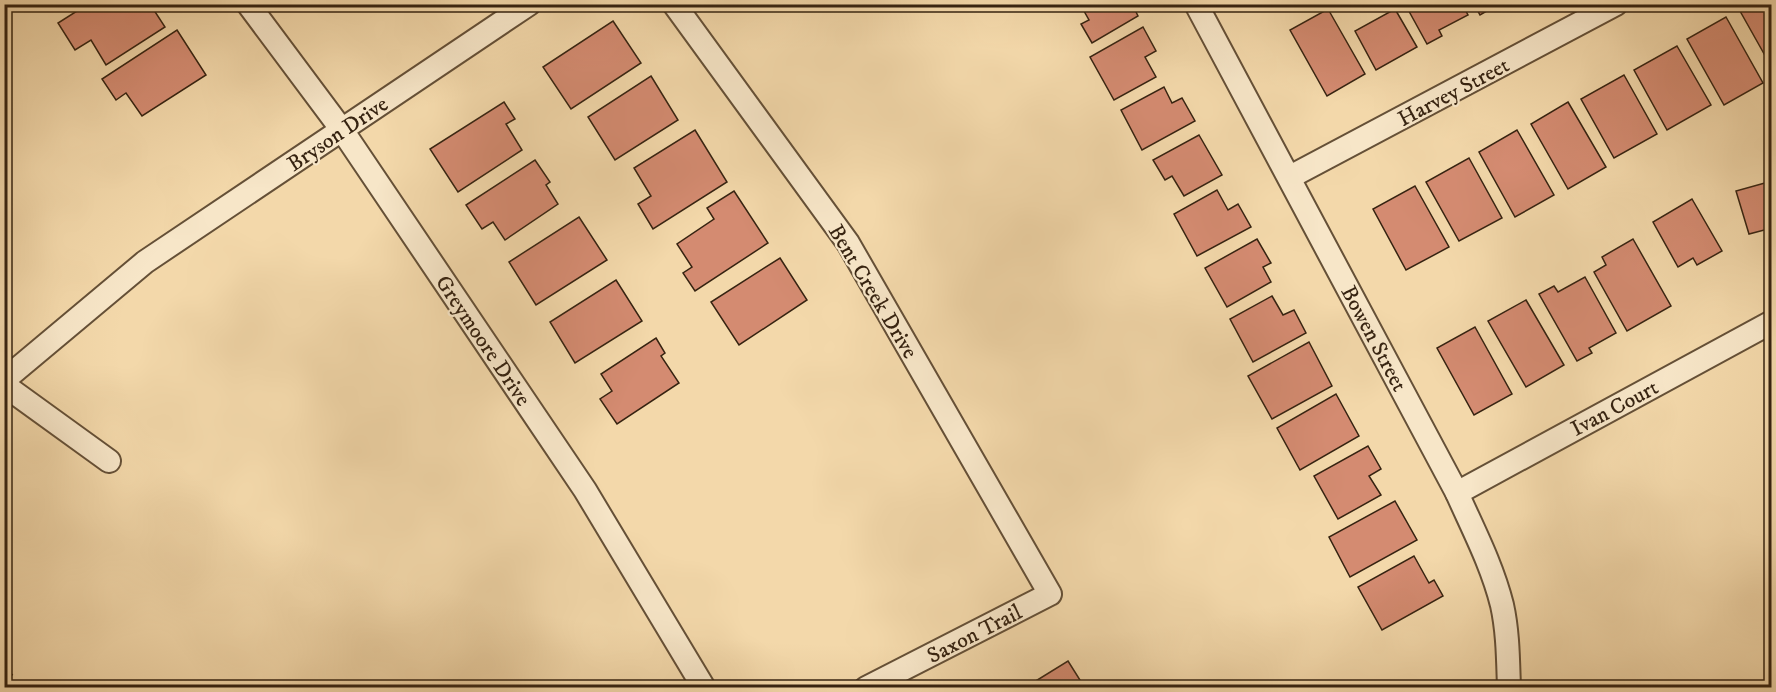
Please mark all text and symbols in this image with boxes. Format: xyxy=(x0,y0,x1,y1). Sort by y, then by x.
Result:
street label: Harvey Street xyxy=(1393,52,1514,133)
street label: Bryson Drive xyxy=(282,91,393,178)
street label: Bent Creek Drive xyxy=(822,220,923,364)
street label: Greymoore Drive xyxy=(429,270,536,411)
street label: Bowen Street xyxy=(1335,281,1413,396)
street label: Ivan Court xyxy=(1566,374,1663,443)
street label: Saxon Trail xyxy=(923,599,1027,670)

